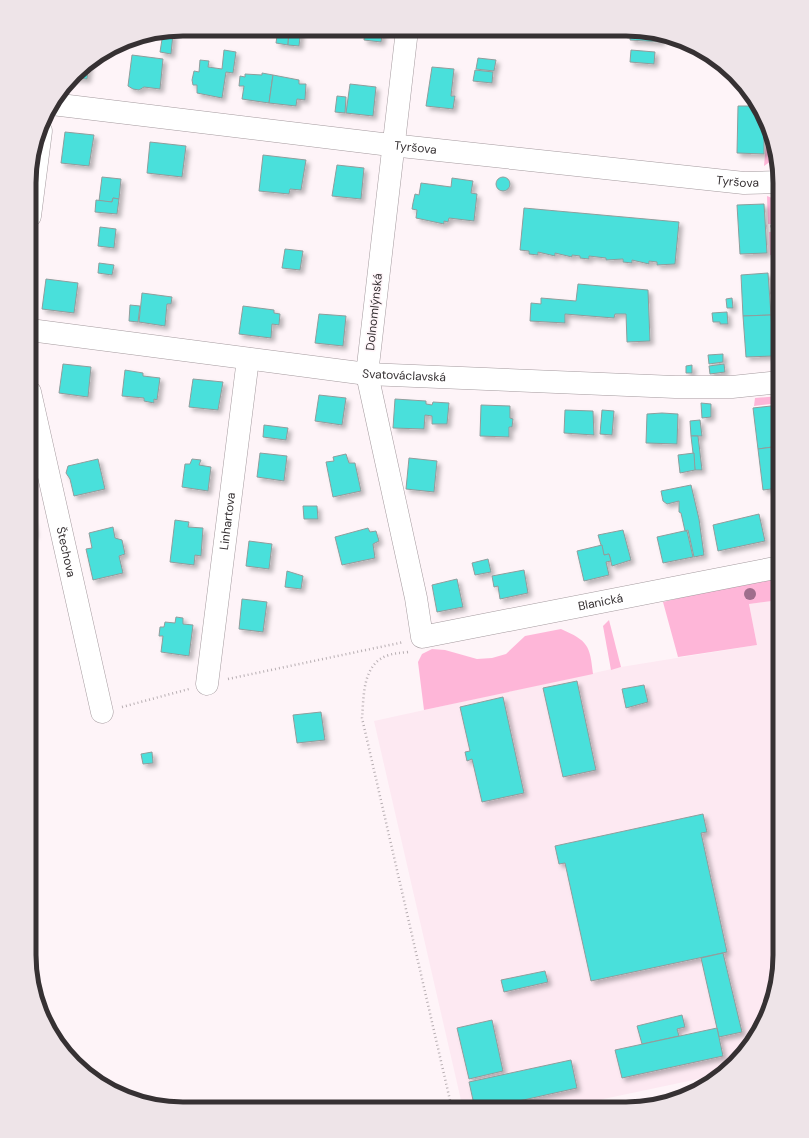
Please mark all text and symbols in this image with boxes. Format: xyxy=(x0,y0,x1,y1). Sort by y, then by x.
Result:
street label: Tyršova xyxy=(393,137,437,158)
street label: Tyršova xyxy=(715,172,759,191)
street label: Dolnomlýnská xyxy=(362,273,386,351)
street label: Svatováclavská xyxy=(361,365,446,385)
street label: Linhartova xyxy=(216,492,239,551)
street label: Štechova xyxy=(53,525,79,579)
street label: Blanická xyxy=(577,590,624,614)

